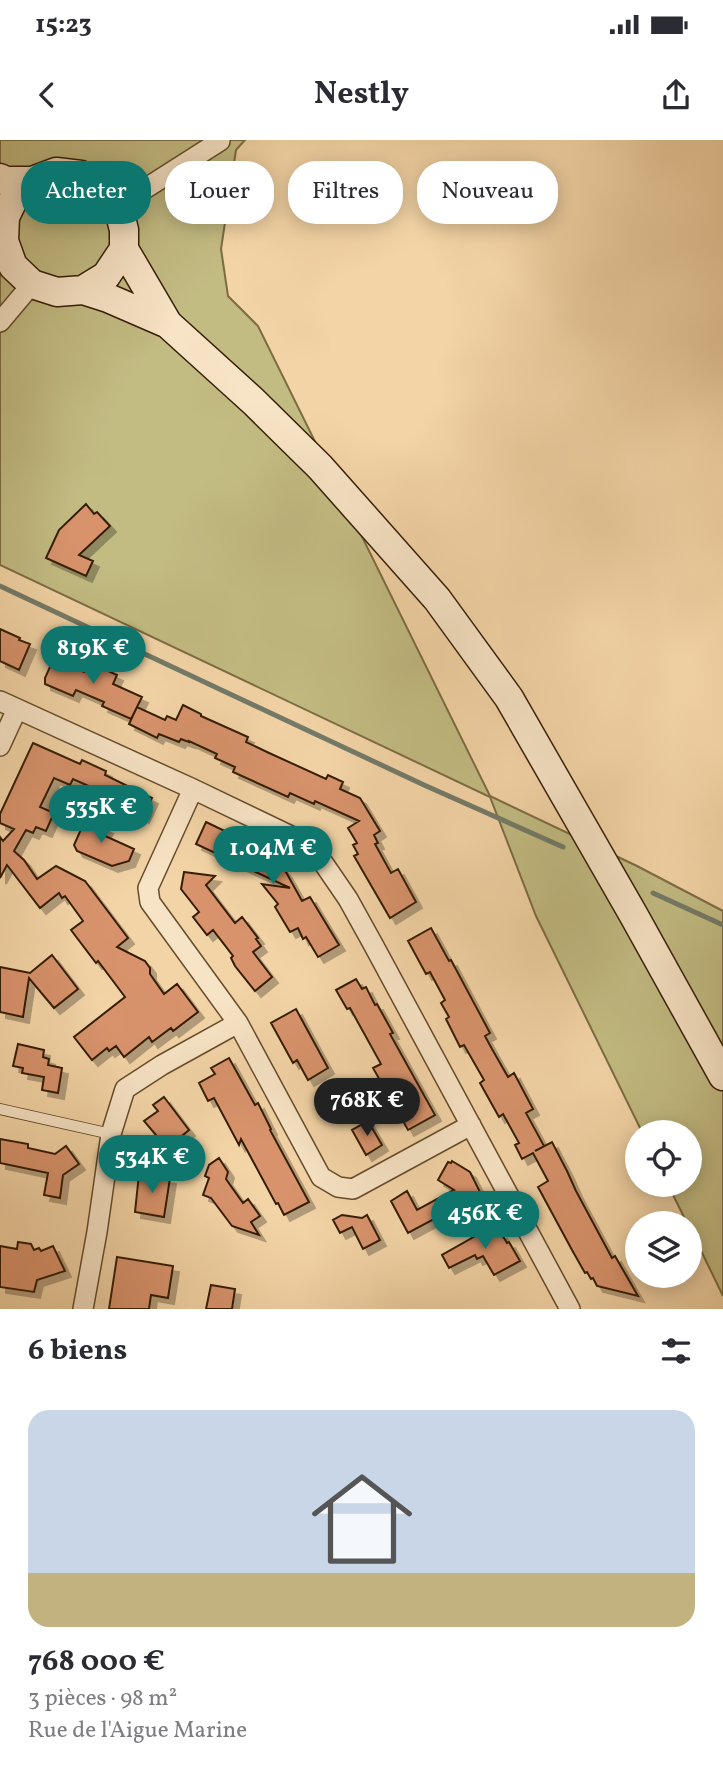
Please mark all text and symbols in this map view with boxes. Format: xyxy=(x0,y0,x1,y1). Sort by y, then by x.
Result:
text: 15:23 xyxy=(35,7,92,43)
text: Nestly xyxy=(314,73,409,117)
icon: back xyxy=(28,76,66,114)
icon: share xyxy=(657,76,695,114)
chip: Acheter xyxy=(21,161,151,224)
chip: Louer xyxy=(165,161,274,224)
chip: Filtres xyxy=(288,161,403,224)
chip: Nouveau xyxy=(417,161,558,224)
pin: 819K € xyxy=(36,626,150,686)
text: 819K € xyxy=(57,633,129,665)
pin: 535K € xyxy=(44,786,158,845)
text: 535K € xyxy=(65,792,137,824)
pin: 1.04M € xyxy=(208,826,338,886)
text: 1.04M € xyxy=(229,833,317,865)
pin: 768K € xyxy=(310,1079,424,1138)
text: 768K € xyxy=(330,1085,404,1117)
map controls xyxy=(625,1120,702,1288)
button: locate xyxy=(625,1120,702,1197)
pin: 534K € xyxy=(95,1136,209,1195)
text: 534K € xyxy=(115,1142,189,1174)
pin: 456K € xyxy=(428,1192,542,1251)
text: 456K € xyxy=(447,1198,523,1230)
button: layers xyxy=(625,1211,702,1288)
text: 6 biens xyxy=(28,1330,127,1372)
icon: filters xyxy=(657,1332,695,1370)
icon: home xyxy=(299,1456,425,1582)
text: 768 000 € xyxy=(28,1641,165,1683)
text: 3 pièces · 98 m² xyxy=(28,1683,177,1715)
text: Rue de l'Aigue Marine xyxy=(28,1715,247,1747)

